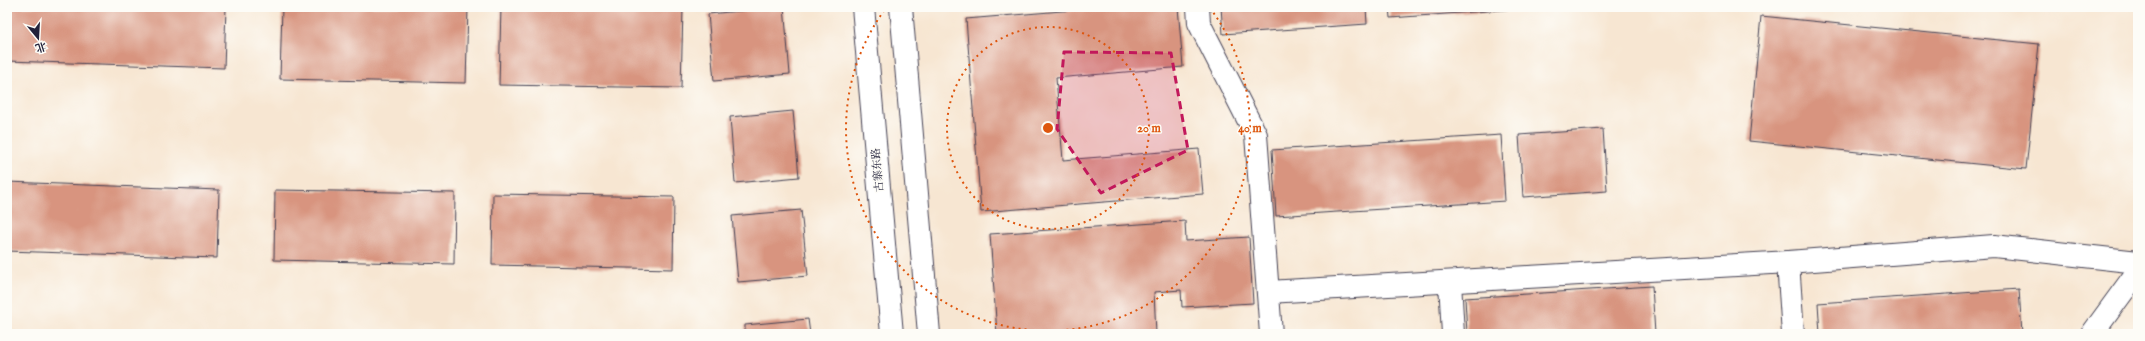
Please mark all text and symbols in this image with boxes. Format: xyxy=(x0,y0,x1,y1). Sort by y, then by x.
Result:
north arrow xyxy=(18,18,58,58)
text: 北 xyxy=(33,38,48,55)
centre of rings xyxy=(1041,121,1055,135)
text: 20 m xyxy=(1137,121,1161,136)
text: 40 m xyxy=(1238,121,1263,136)
street label: 古寨东路 xyxy=(869,147,887,193)

